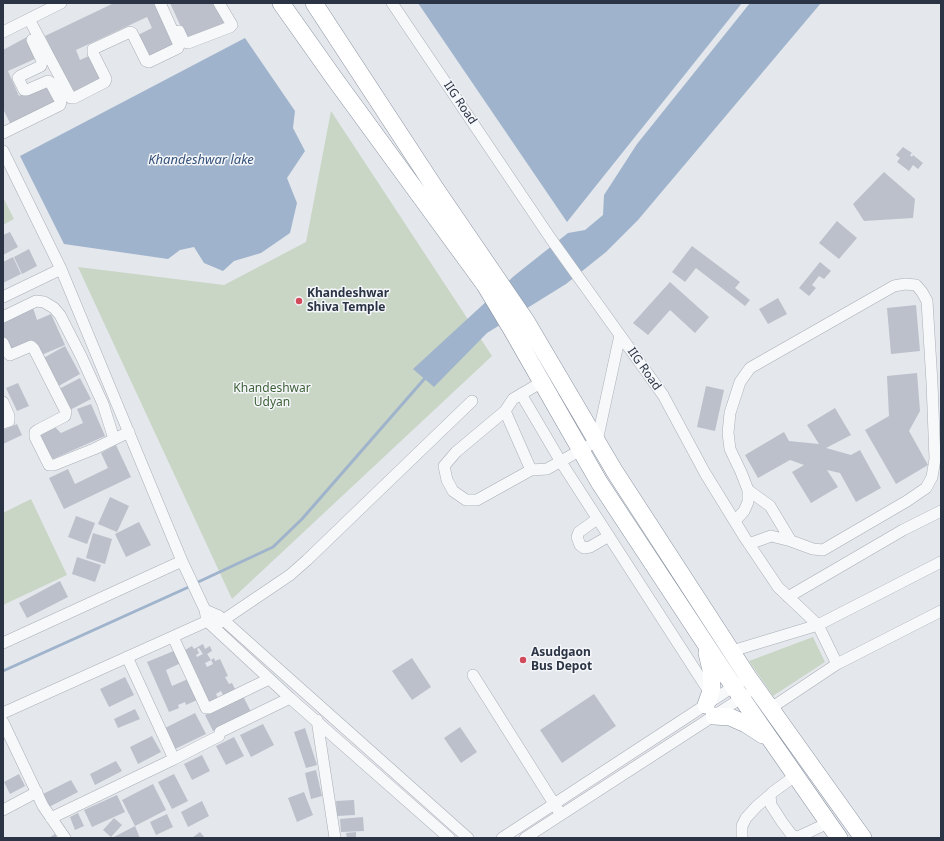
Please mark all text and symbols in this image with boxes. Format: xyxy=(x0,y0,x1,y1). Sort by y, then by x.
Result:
street label: IIG Road xyxy=(440,79,480,127)
water label: Khandeshwar lake xyxy=(148,152,254,168)
place label: Khandeshwar Shiva Temple xyxy=(307,287,389,315)
marker: Khandeshwar Shiva Temple xyxy=(294,296,304,306)
street label: IIG Road xyxy=(624,345,664,393)
park label: Khandeshwar Udyan xyxy=(233,382,311,410)
place label: Asudgaon Bus Depot xyxy=(531,646,592,674)
marker: Asudgaon Bus Depot xyxy=(518,655,528,665)

